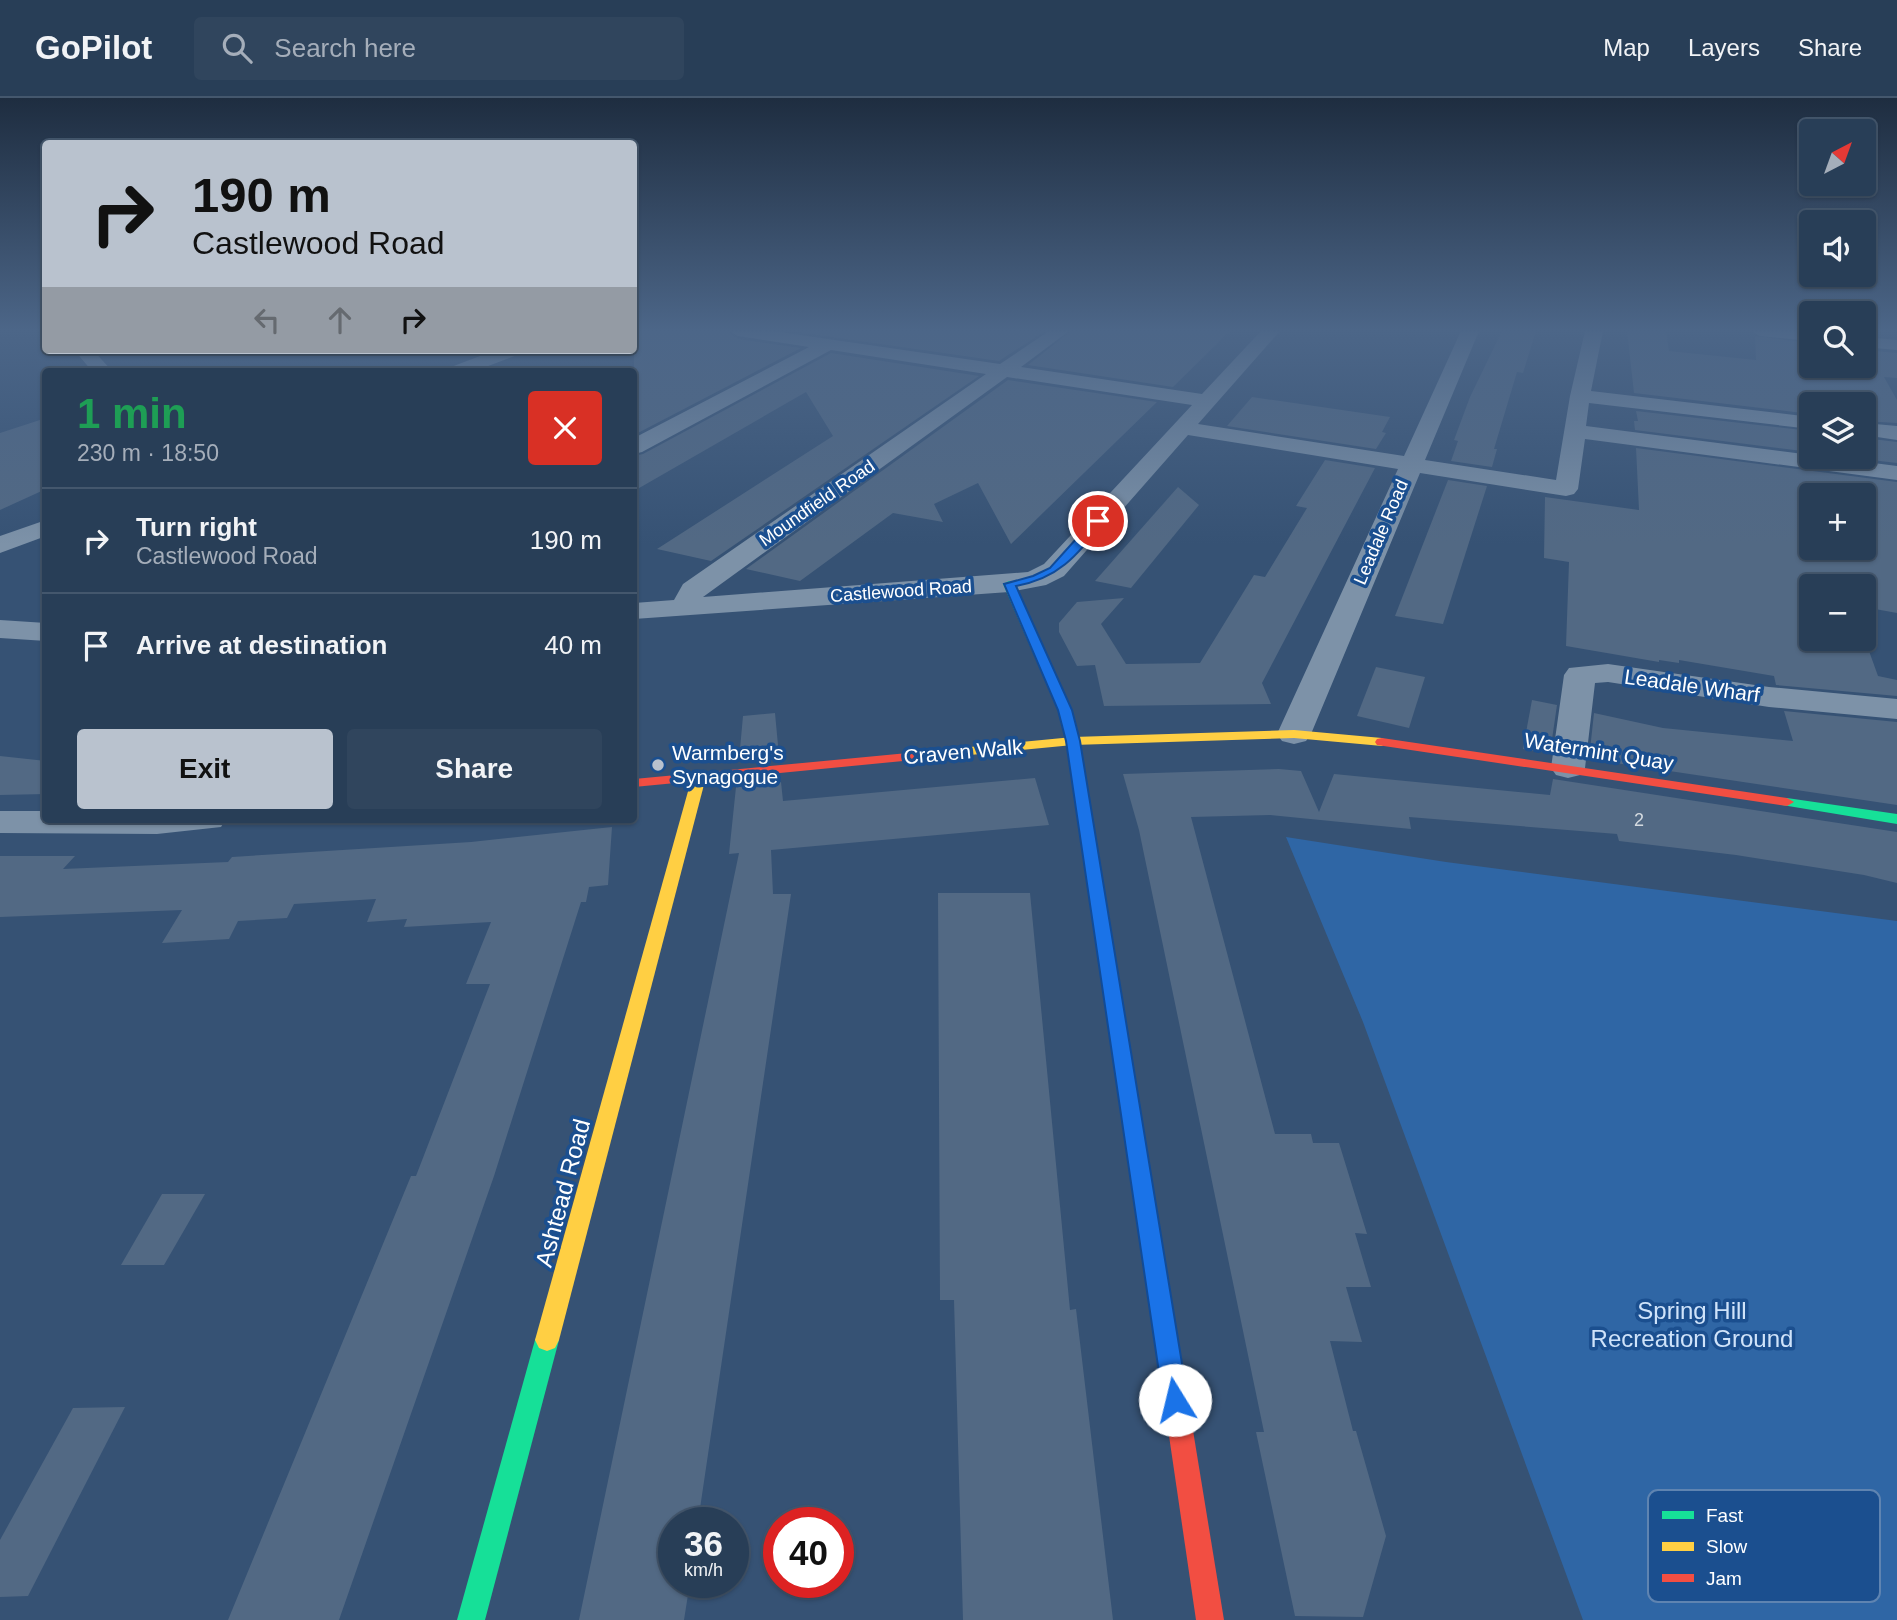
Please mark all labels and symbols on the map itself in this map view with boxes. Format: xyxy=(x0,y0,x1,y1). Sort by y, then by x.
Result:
north arrow xyxy=(1799,119,1876,196)
street label: Moundfield Road xyxy=(756,456,878,550)
street label: Leadale Road xyxy=(1350,476,1412,588)
pin xyxy=(1068,491,1128,551)
street label: Castlewood Road xyxy=(829,576,973,606)
street label: Leadale Wharf xyxy=(1623,665,1761,706)
street label: Watermint Quay xyxy=(1523,728,1676,775)
street label: Craven Walk xyxy=(902,735,1024,768)
place label: Warmberg's Synagogue xyxy=(672,741,784,788)
marker: Warmberg's Synagogue xyxy=(650,757,666,773)
house number: 2 xyxy=(1634,810,1644,830)
street label: Ashtead Road xyxy=(530,1116,595,1270)
park label: Spring Hill Recreation Ground xyxy=(1591,1297,1793,1352)
position arrow xyxy=(1138,1363,1212,1437)
legend xyxy=(1648,1490,1880,1602)
text: Fast xyxy=(1706,1505,1744,1526)
speed limit sign: 40 xyxy=(763,1507,854,1598)
text: Slow xyxy=(1706,1536,1747,1557)
text: Jam xyxy=(1706,1568,1742,1589)

